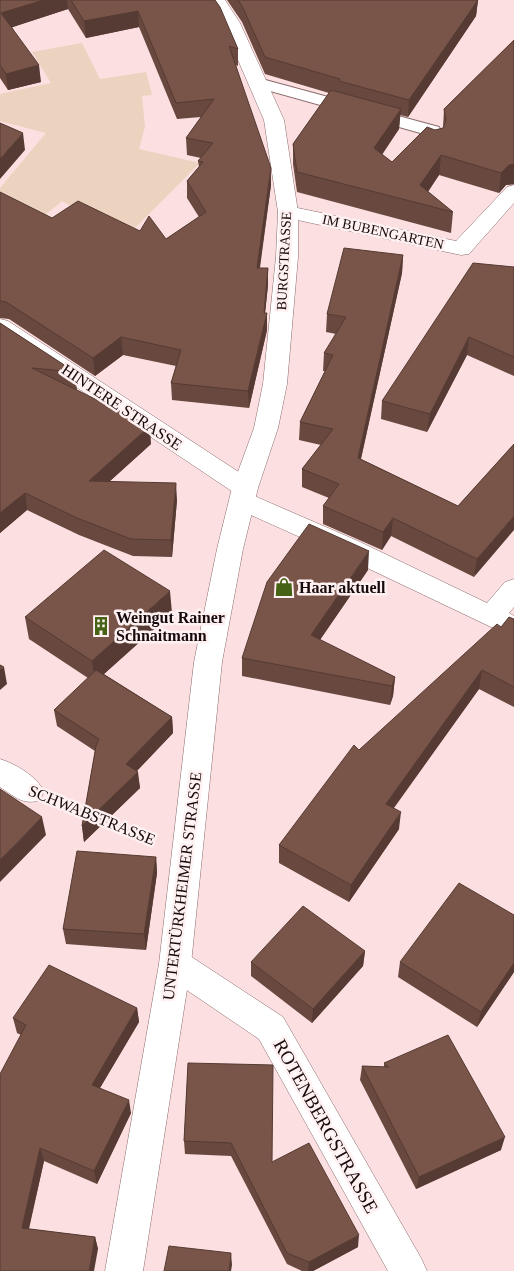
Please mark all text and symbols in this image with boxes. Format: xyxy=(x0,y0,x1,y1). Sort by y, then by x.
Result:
street label: BURGSTRASSE xyxy=(274,211,294,311)
street label: IM BUBENGARTEN xyxy=(321,212,445,252)
street label: HINTERE STRASSE xyxy=(59,361,185,453)
shop icon: Haar aktuell xyxy=(273,576,295,598)
place label: Haar aktuell xyxy=(299,579,386,596)
place label: Weingut Rainer Schnaitmann xyxy=(116,609,225,644)
building icon: Weingut Rainer Schnaitmann xyxy=(90,615,112,637)
street label: UNTERTÜRKHEIMER STRASSE xyxy=(160,771,204,1001)
street label: SCHWABSTRASSE xyxy=(26,782,158,848)
street label: ROTENBERGSTRASSE xyxy=(269,1035,383,1217)

